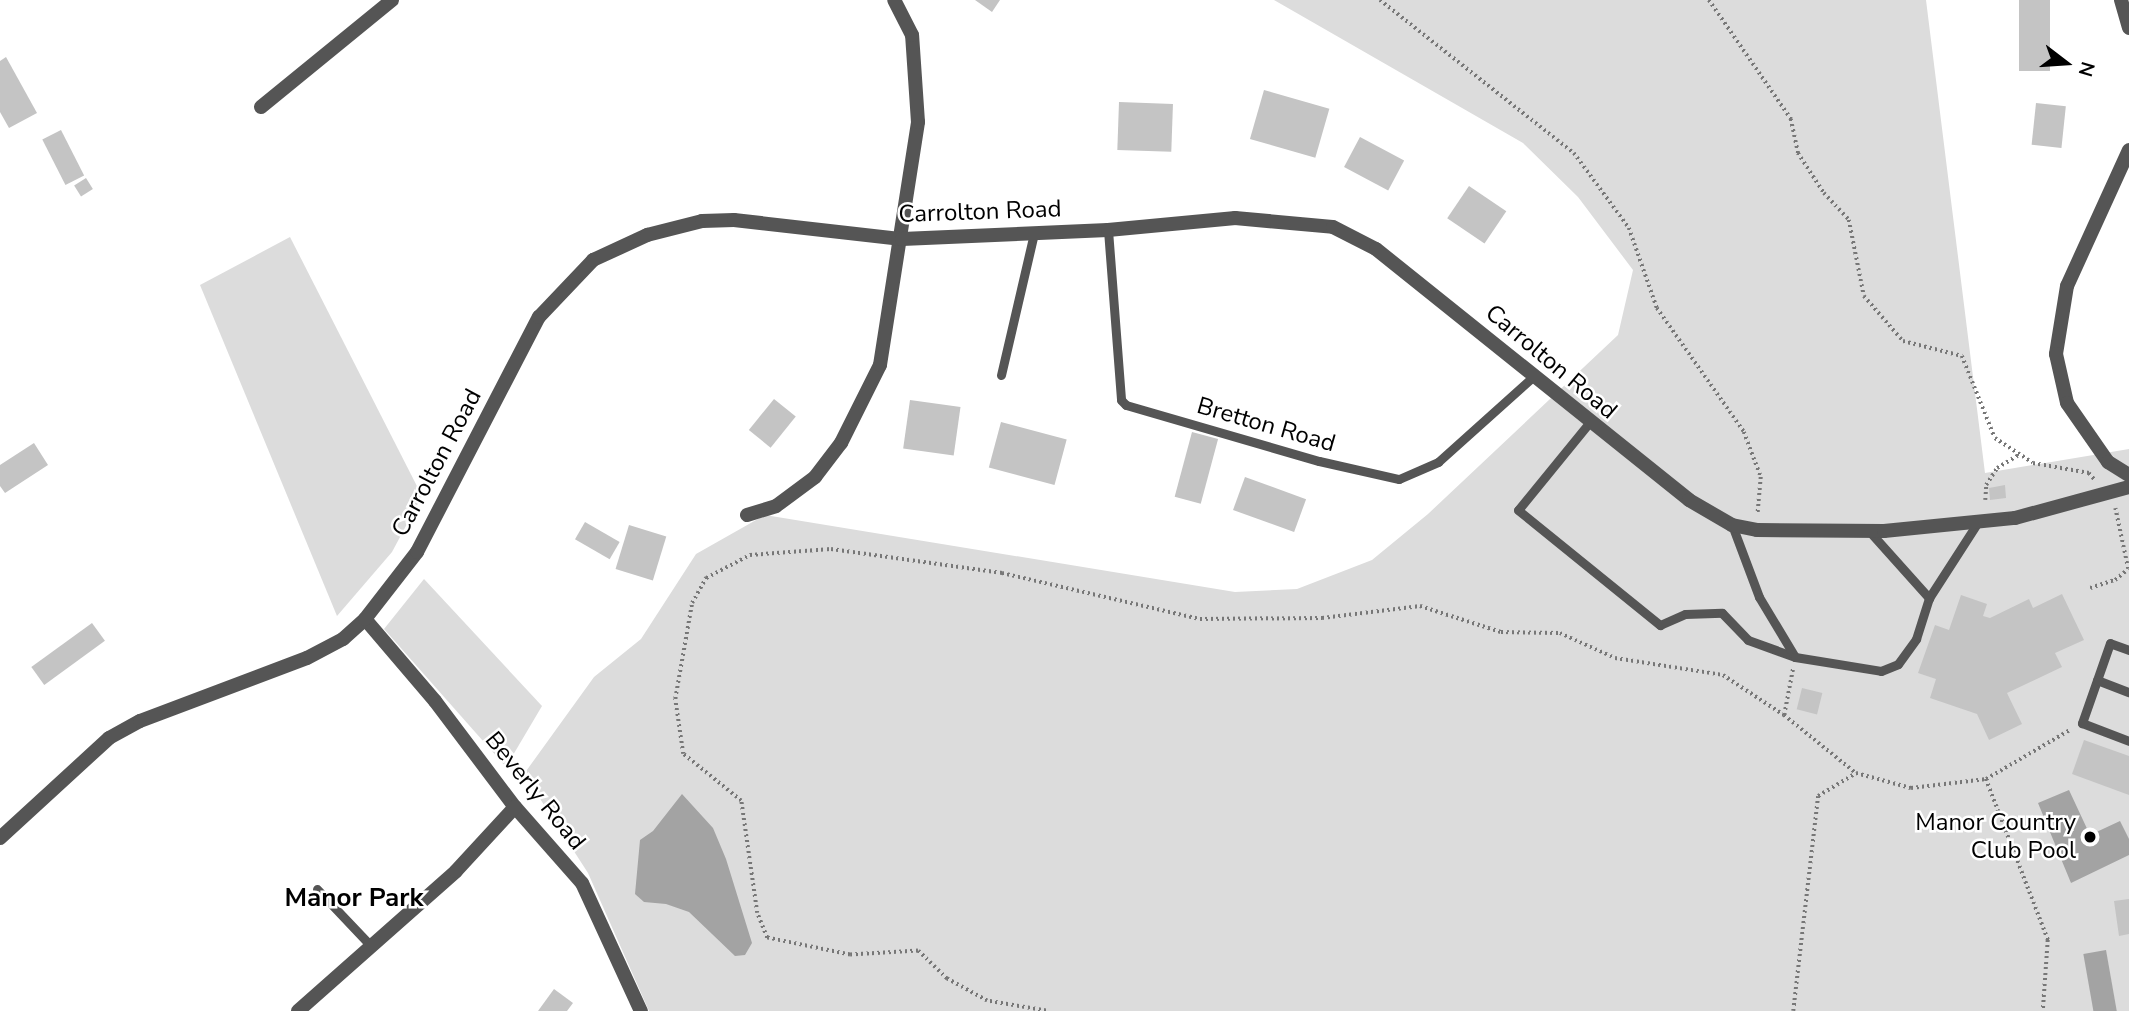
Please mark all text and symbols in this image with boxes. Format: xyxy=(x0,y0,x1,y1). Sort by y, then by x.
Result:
north arrow xyxy=(2031,28,2101,98)
text: N xyxy=(2072,59,2101,80)
street label: Carrolton Road xyxy=(898,195,1062,229)
street label: Carrolton Road xyxy=(1479,299,1623,425)
street label: Carrolton Road xyxy=(386,384,488,542)
street label: Bretton Road xyxy=(1193,391,1339,459)
street label: Beverly Road xyxy=(479,726,591,856)
place label: Manor Country Club Pool xyxy=(1915,809,2076,865)
marker: Manor Country Club Pool xyxy=(2082,829,2098,845)
district label: Manor Park xyxy=(285,882,423,914)

